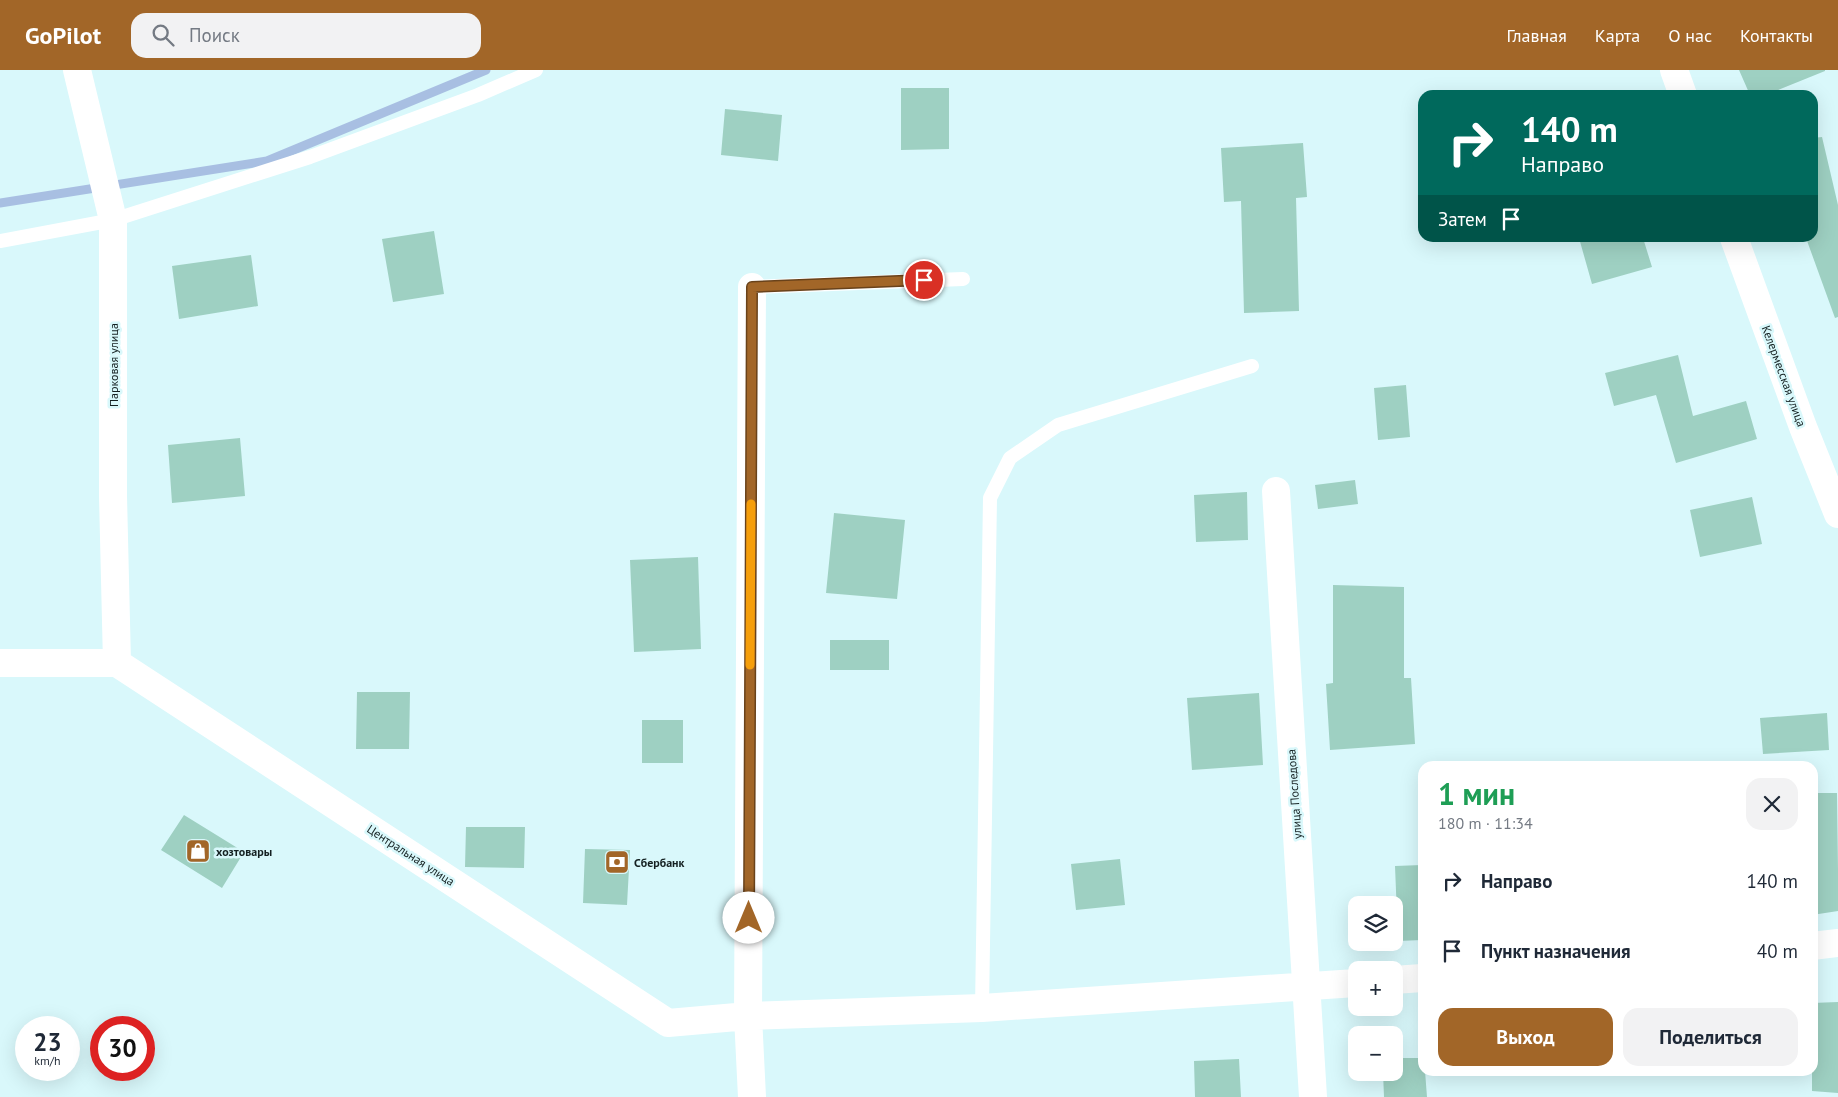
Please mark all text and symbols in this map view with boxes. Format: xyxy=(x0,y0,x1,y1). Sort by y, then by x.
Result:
search box xyxy=(131,13,481,58)
text: GoPilot xyxy=(25,20,101,51)
icon: search xyxy=(149,21,177,49)
text: Поиск xyxy=(189,23,240,47)
text: Главная xyxy=(1506,24,1567,47)
text: Карта xyxy=(1595,24,1640,47)
text: О нас xyxy=(1668,24,1712,47)
text: Контакты xyxy=(1740,24,1813,47)
text: 140 m xyxy=(1521,106,1618,152)
icon: right xyxy=(1438,110,1503,175)
text: Направо xyxy=(1521,150,1604,178)
icon: arrive xyxy=(1497,205,1525,233)
text: Затем xyxy=(1438,207,1487,231)
pin xyxy=(903,259,945,301)
icon: arrive xyxy=(910,266,938,294)
street label: Парковая улица xyxy=(106,323,121,407)
street label: Келермесская улица xyxy=(1759,323,1809,429)
street label: улица Последова xyxy=(1283,748,1305,840)
text: 1 мин xyxy=(1438,774,1515,813)
button: close xyxy=(1746,778,1798,830)
text: 180 m · 11:34 xyxy=(1438,813,1533,833)
street label: Центральная улица xyxy=(364,821,458,889)
shop icon: хозтовары xyxy=(185,838,211,864)
place label: хозтовары xyxy=(216,844,272,859)
bank icon: Сбербанк xyxy=(604,849,630,875)
place label: Сбербанк xyxy=(634,855,685,870)
icon: right xyxy=(1438,867,1466,895)
text: Направо xyxy=(1481,869,1552,893)
text: 140 m xyxy=(1746,869,1798,893)
position arrow xyxy=(722,891,774,943)
map controls xyxy=(1348,896,1403,1081)
button: layers xyxy=(1348,896,1403,951)
icon: arrive xyxy=(1438,937,1466,965)
text: Пункт назначения xyxy=(1481,939,1631,963)
text: 40 m xyxy=(1757,939,1798,963)
button: + xyxy=(1348,961,1403,1016)
button: Выход xyxy=(1438,1008,1613,1066)
button: Поделиться xyxy=(1623,1008,1798,1066)
speed limit sign: 30 xyxy=(90,1016,155,1081)
text: 23 xyxy=(33,1026,62,1058)
button: − xyxy=(1348,1026,1403,1081)
text: km/h xyxy=(34,1053,61,1068)

